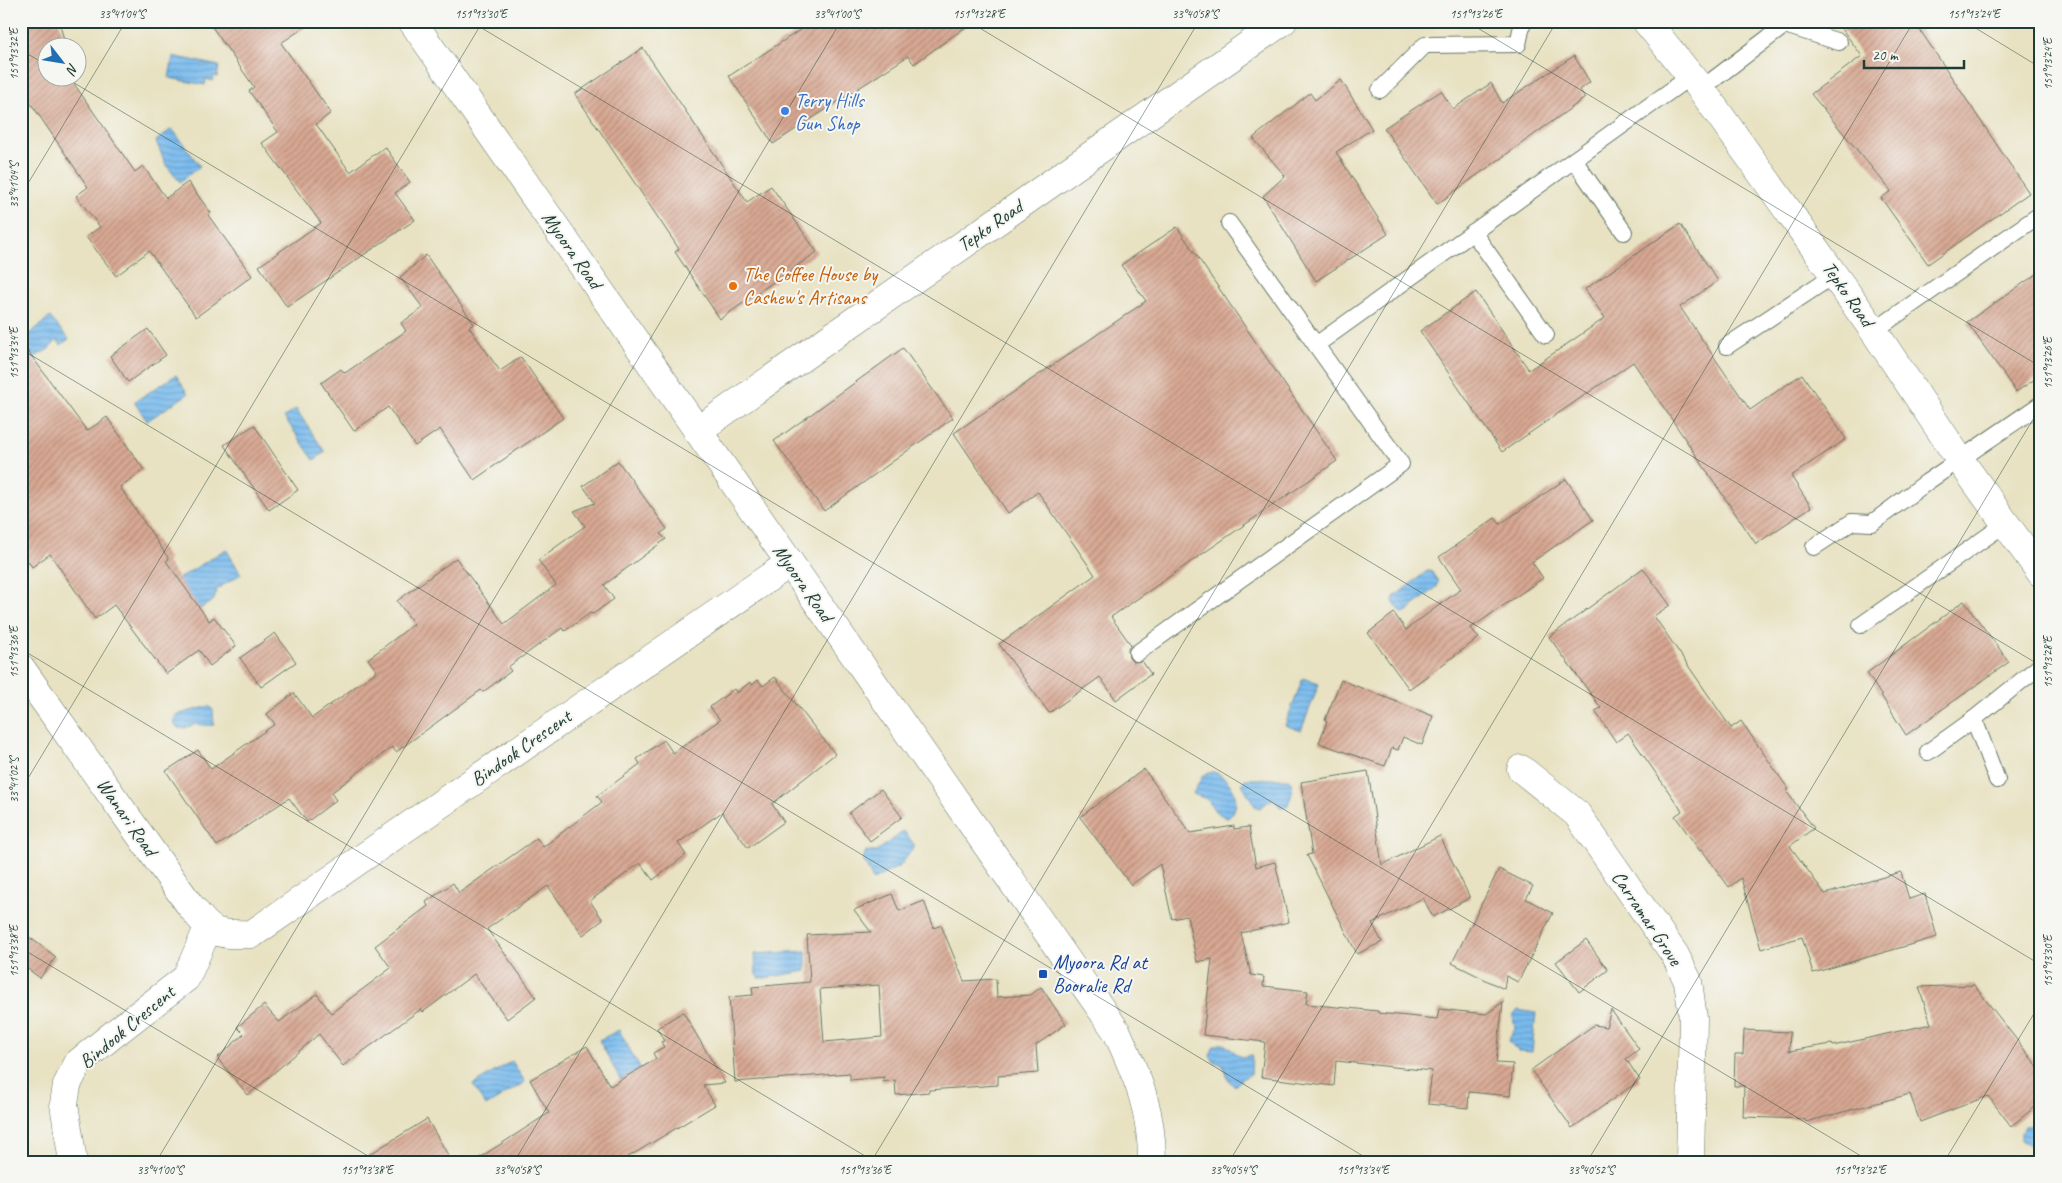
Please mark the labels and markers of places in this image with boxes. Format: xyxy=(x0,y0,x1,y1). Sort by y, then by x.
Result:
place label: Terry Hills Gun Shop xyxy=(795,88,866,136)
marker: Terry Hills Gun Shop xyxy=(779,105,791,117)
place label: The Coffee House by Cashew's Artisans xyxy=(743,262,879,310)
marker: The Coffee House by Cashew's Artisans xyxy=(727,280,739,292)
place label: Myoora Rd at Booralie Rd xyxy=(1053,950,1149,998)
marker: Myoora Rd at Booralie Rd xyxy=(1037,968,1049,980)

